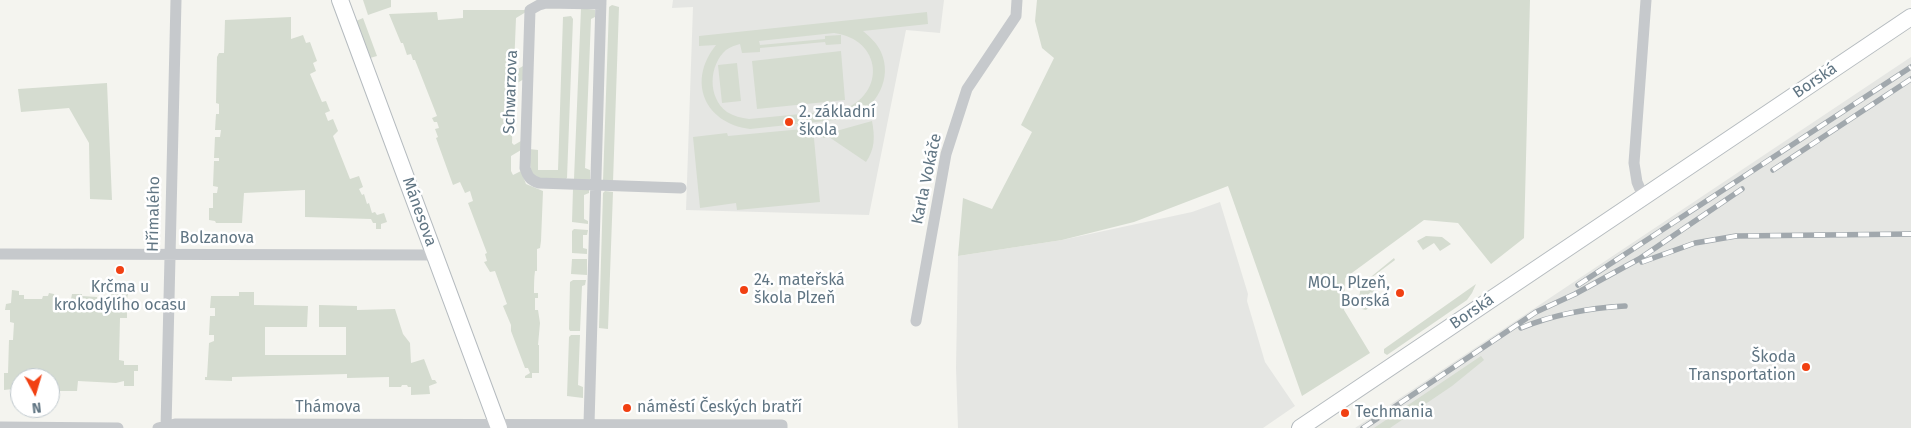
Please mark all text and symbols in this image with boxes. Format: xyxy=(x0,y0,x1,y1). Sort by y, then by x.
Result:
street label: Schwarzova xyxy=(500,50,522,134)
street label: Borská xyxy=(1789,59,1841,103)
place label: 2. základní škola xyxy=(799,103,875,141)
marker: 2. základní škola xyxy=(783,116,795,128)
street label: Karla Vokáče xyxy=(908,132,946,226)
street label: Mánesova xyxy=(398,175,440,249)
street label: Hřímalého xyxy=(144,176,164,252)
street label: Bolzanova xyxy=(180,229,254,249)
marker: Krčma u krokodýlího ocasu xyxy=(114,264,126,276)
place label: 24. mateřská škola Plzeň xyxy=(754,271,845,309)
place label: MOL, Plzeň, Borská xyxy=(1308,274,1390,312)
place label: Krčma u krokodýlího ocasu xyxy=(54,278,186,316)
marker: 24. mateřská škola Plzeň xyxy=(738,284,750,296)
marker: MOL, Plzeň, Borská xyxy=(1394,287,1406,299)
street label: Borská xyxy=(1446,290,1498,334)
place label: Škoda Transportation xyxy=(1689,348,1796,386)
marker: Škoda Transportation xyxy=(1800,361,1812,373)
north arrow xyxy=(10,368,60,418)
text: N xyxy=(31,398,42,416)
street label: Thámova xyxy=(295,398,361,418)
place label: náměstí Českých bratří xyxy=(637,398,802,418)
marker: náměstí Českých bratří xyxy=(621,402,633,414)
place label: Techmania xyxy=(1355,403,1433,423)
marker: Techmania xyxy=(1339,407,1351,419)

